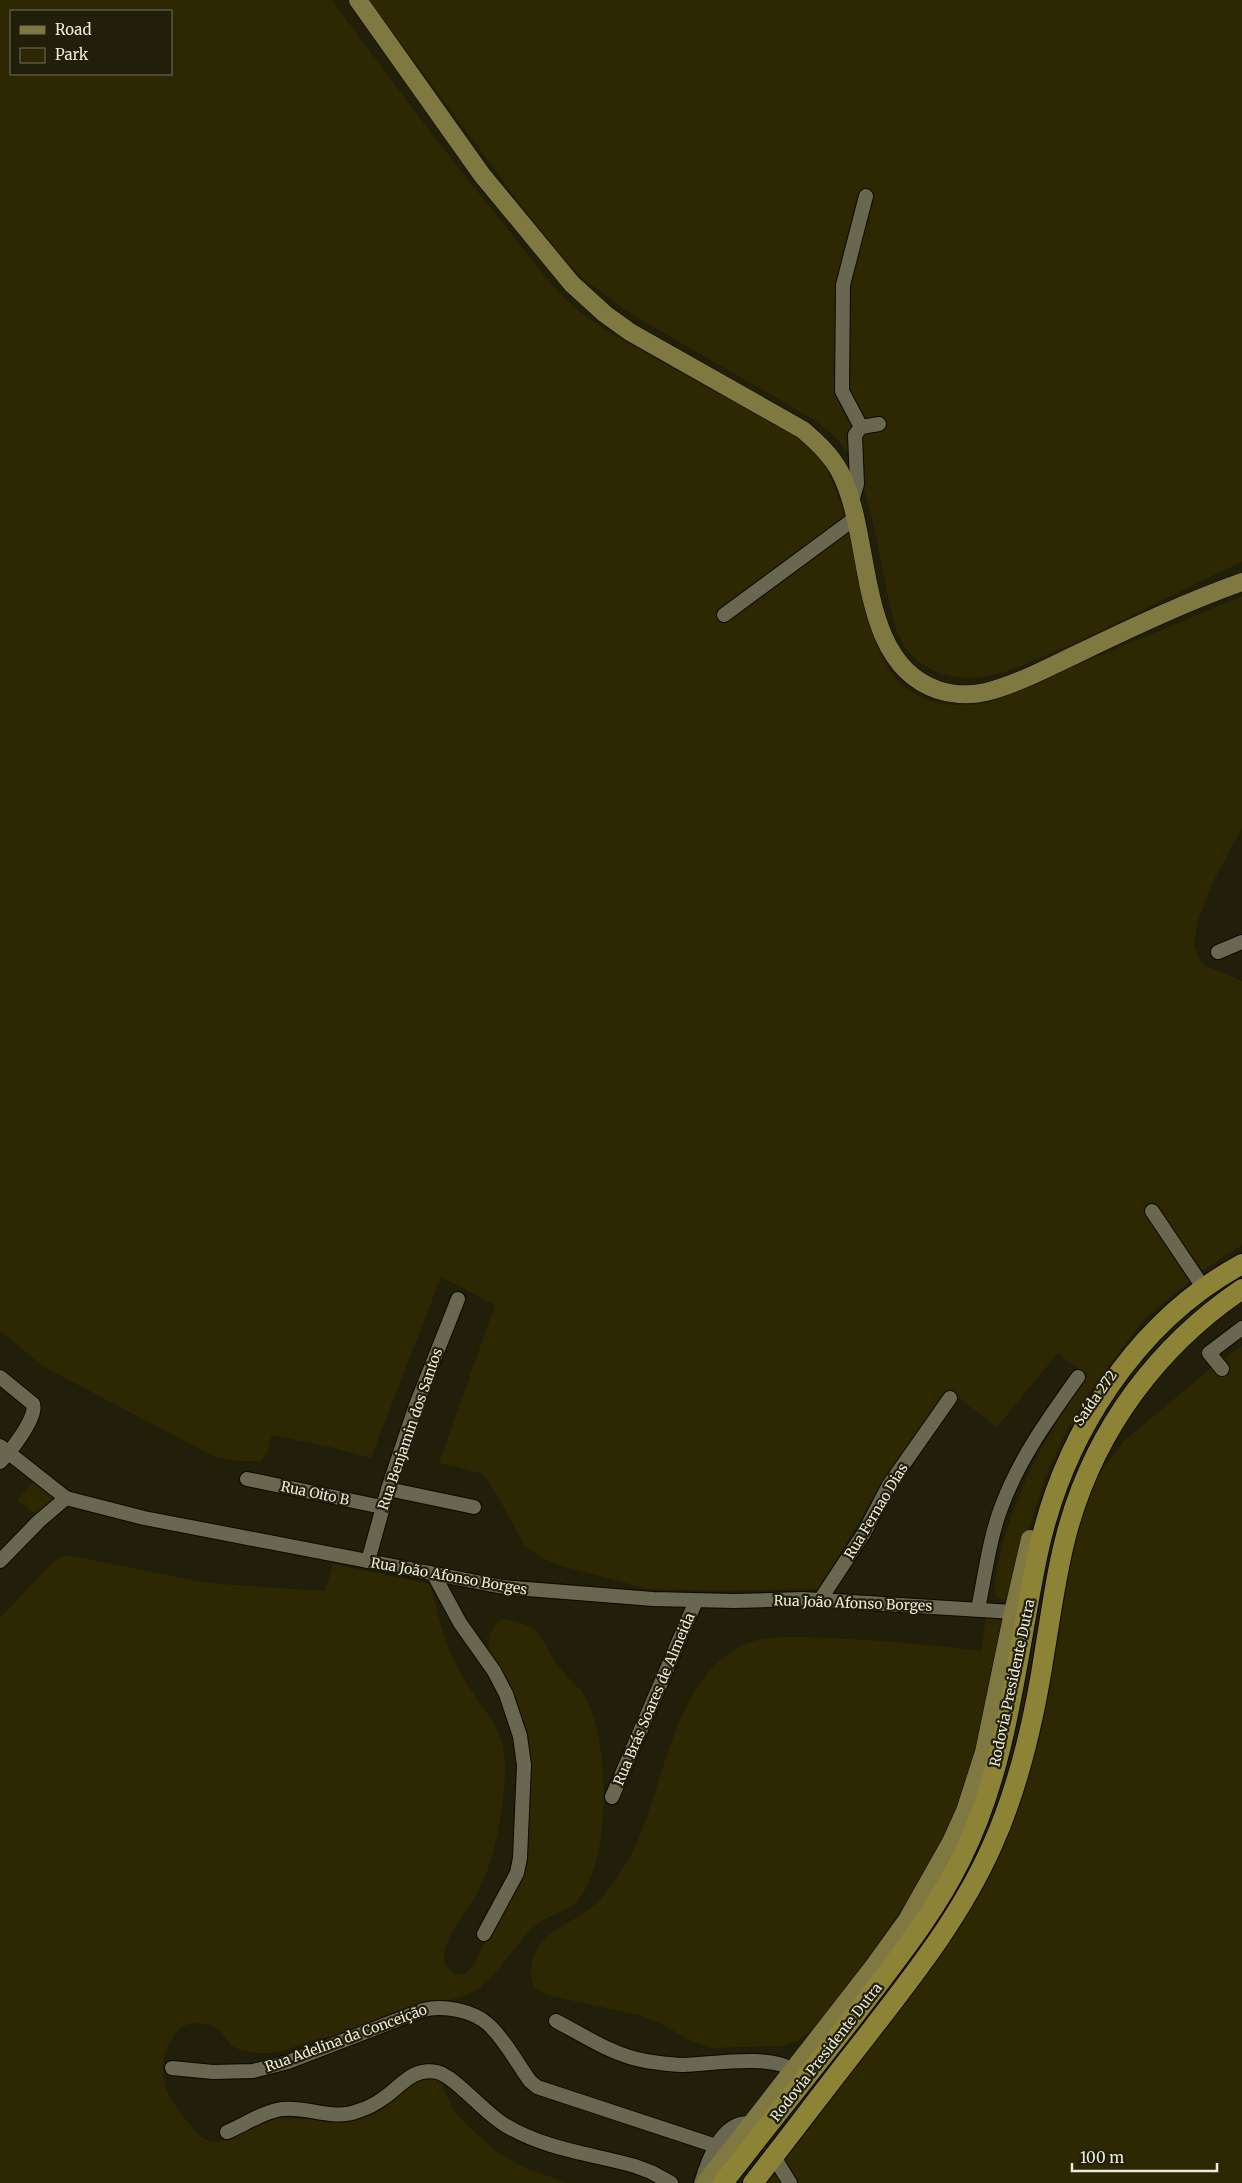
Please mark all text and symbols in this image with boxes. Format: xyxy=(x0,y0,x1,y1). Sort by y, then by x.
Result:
legend xyxy=(10,10,172,75)
text: Road xyxy=(55,20,91,39)
text: Park xyxy=(55,45,89,64)
street label: Rua Benjamin dos Santos xyxy=(374,1346,446,1512)
street label: Saída 272 xyxy=(1069,1367,1121,1429)
street label: Rua Fernao Dias xyxy=(840,1460,912,1562)
street label: Rua Oito B xyxy=(279,1477,351,1509)
street label: Rua João Afonso Borges xyxy=(369,1553,529,1599)
street label: Rua João Afonso Borges xyxy=(773,1591,933,1615)
street label: Rodovia Presidente Dutra xyxy=(985,1597,1039,1768)
street label: Rua Brás Soares de Almeida xyxy=(609,1610,699,1788)
street label: Rodovia Presidente Dutra xyxy=(766,1979,886,2125)
street label: Rua Adelina da Conceição xyxy=(263,2000,429,2076)
scale bar xyxy=(1072,2140,1217,2172)
text: 100 m xyxy=(1080,2148,1124,2167)

